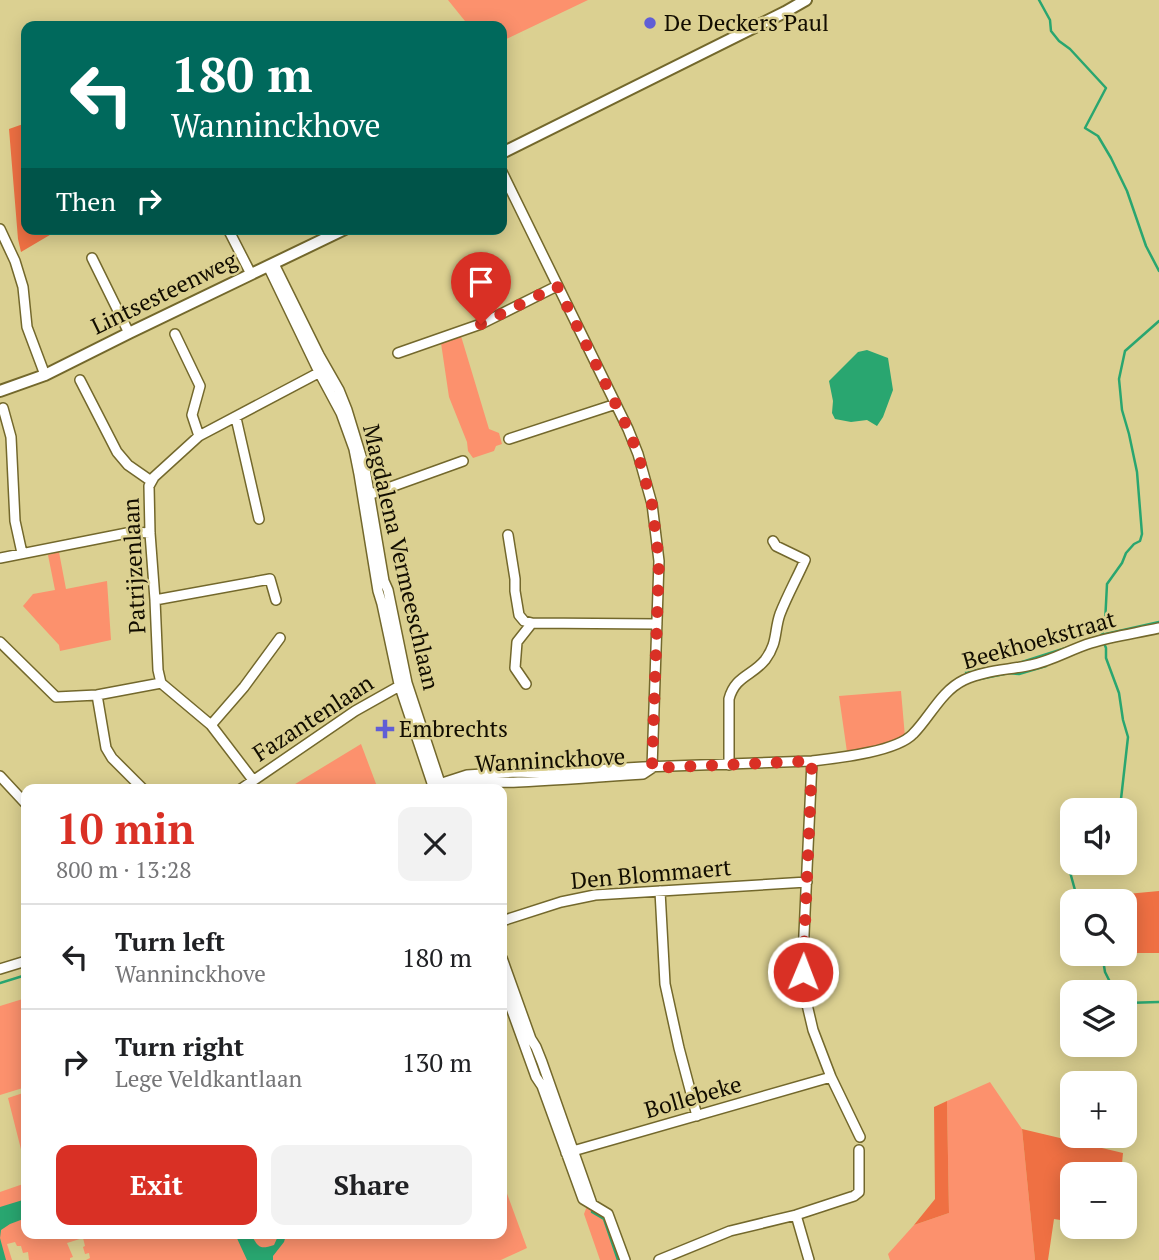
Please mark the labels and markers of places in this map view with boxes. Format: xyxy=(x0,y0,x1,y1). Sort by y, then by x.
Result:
place label: De Deckers Paul xyxy=(664,7,829,38)
marker: De Deckers Paul xyxy=(642,15,658,31)
pin xyxy=(451,252,511,324)
place label: Embrechts xyxy=(399,713,508,744)
marker: Embrechts xyxy=(377,721,393,737)

